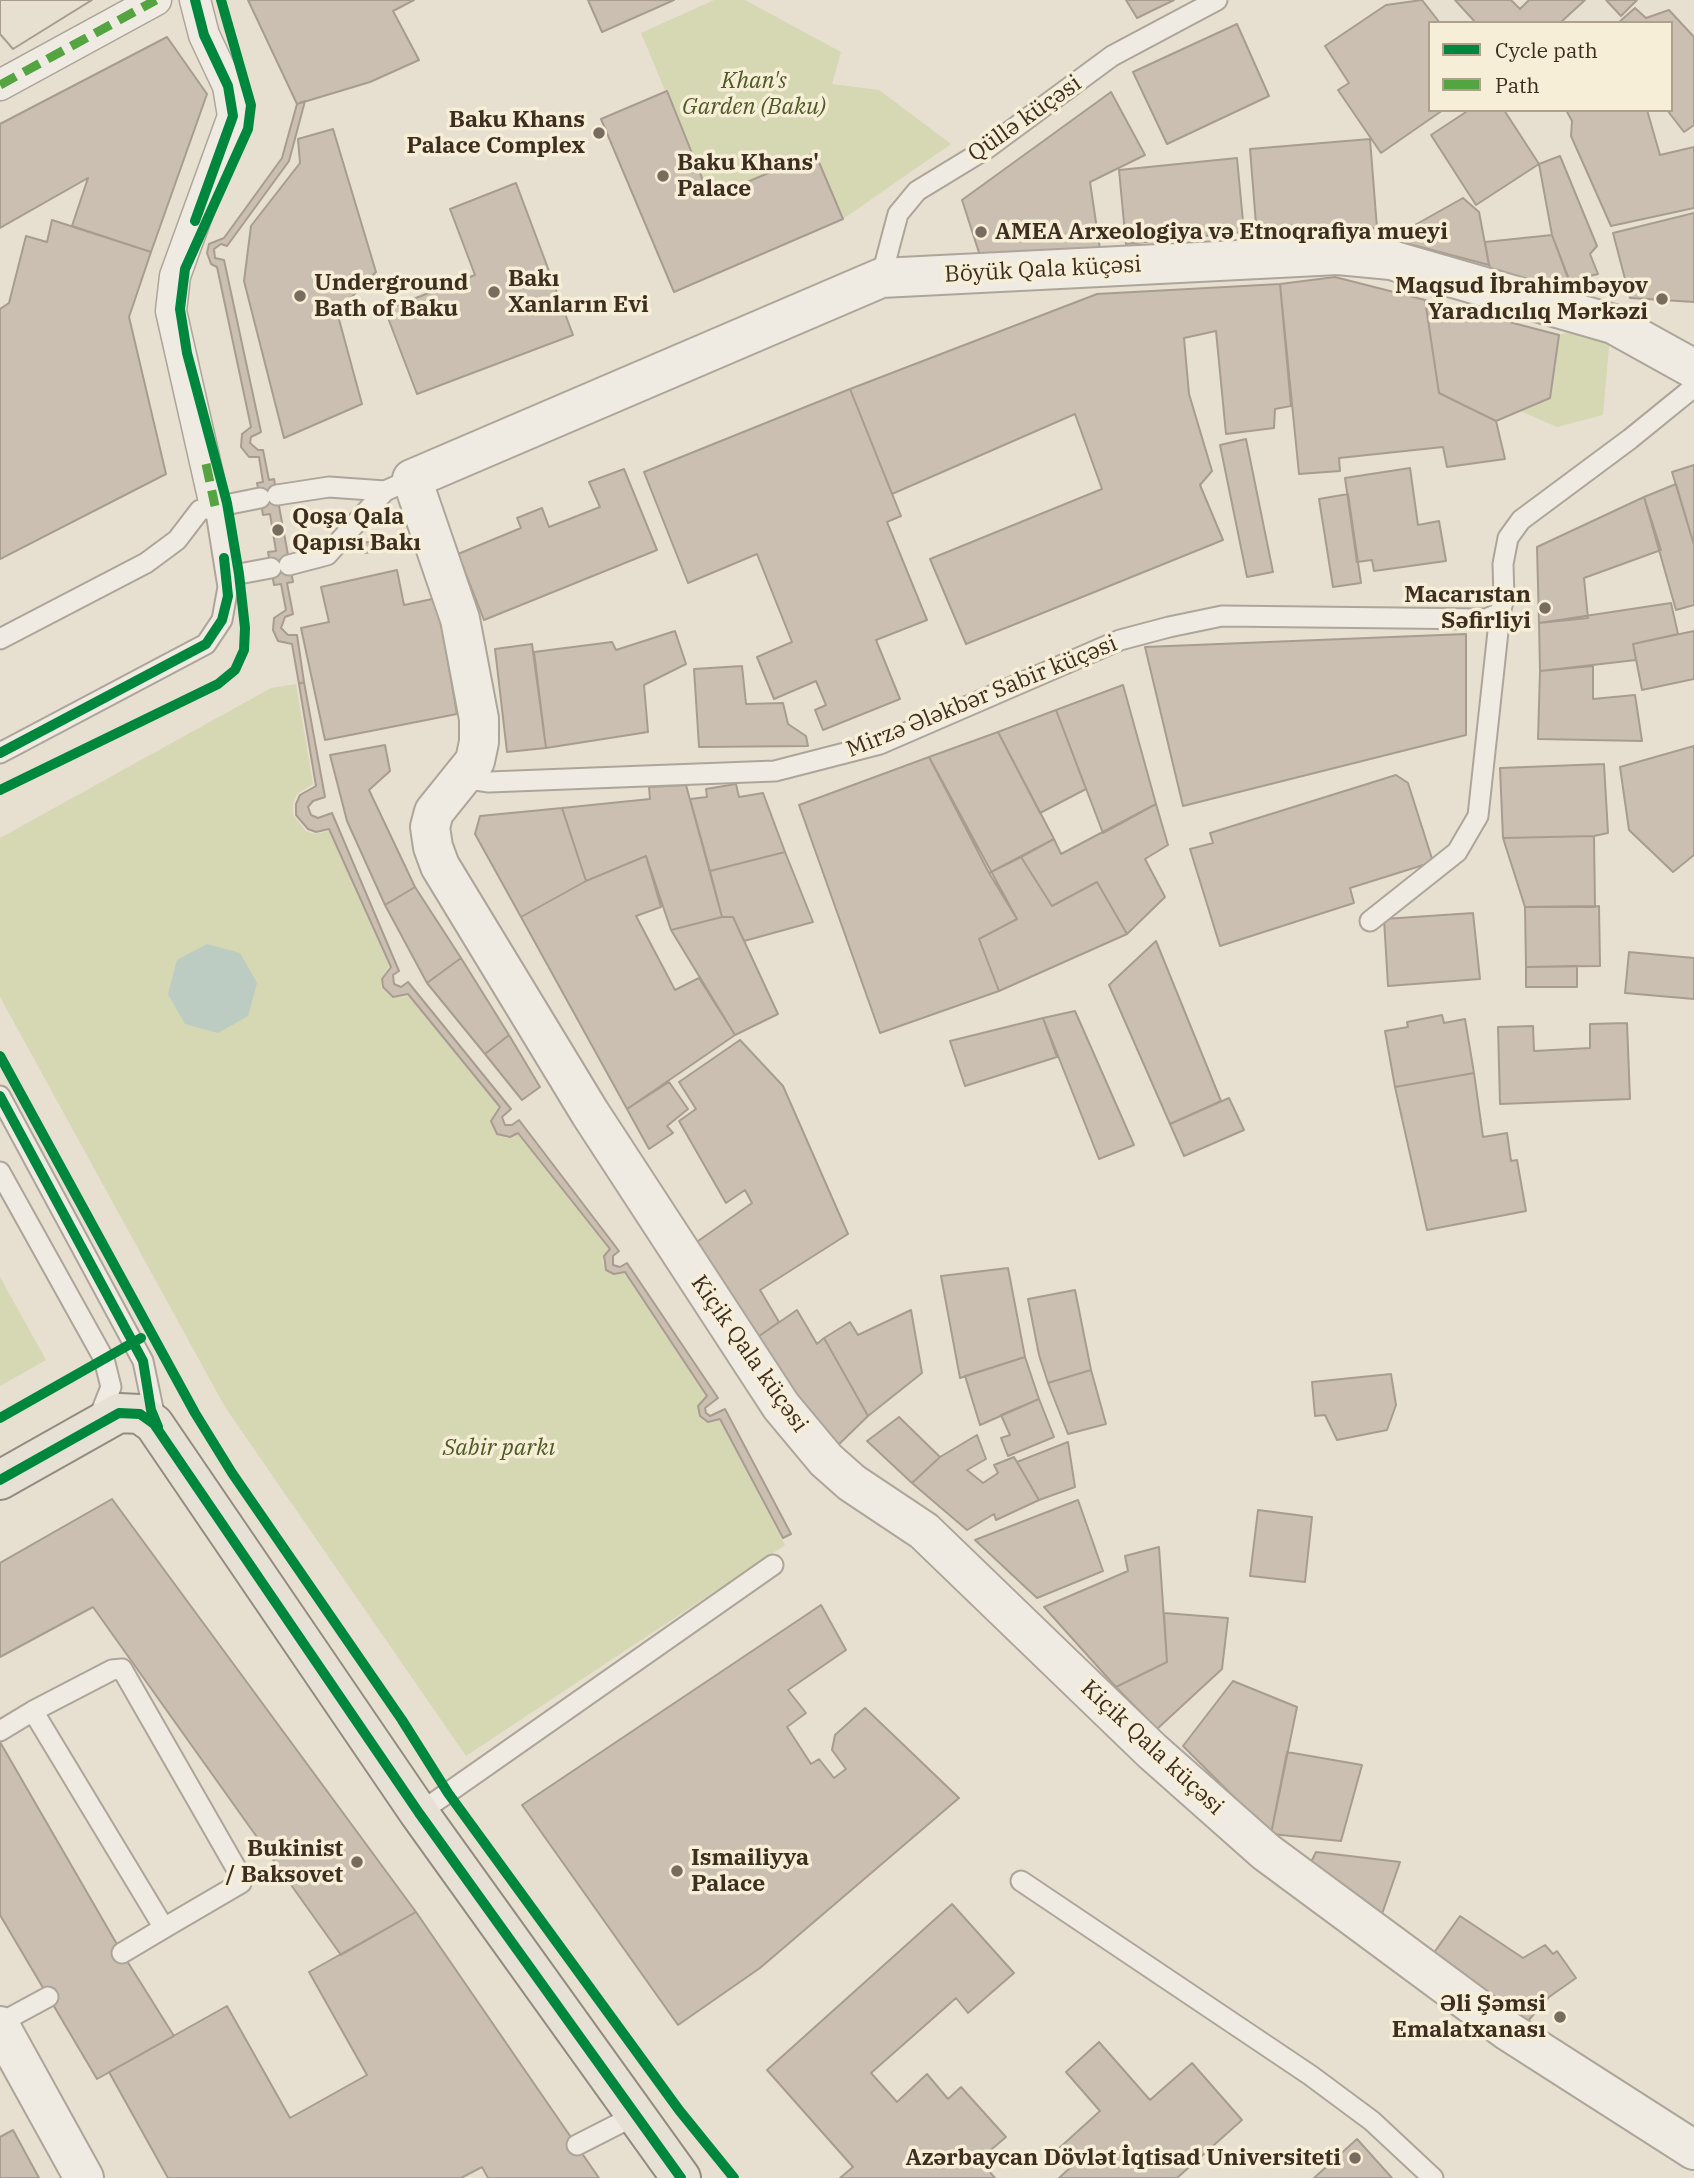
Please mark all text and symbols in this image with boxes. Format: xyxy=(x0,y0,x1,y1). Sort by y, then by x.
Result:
legend xyxy=(1428,21,1673,112)
text: Cycle path xyxy=(1495,36,1598,64)
park label: Khan's Garden (Baku) xyxy=(682,67,826,121)
street label: Qüllə küçəsi xyxy=(963,70,1087,168)
text: Path xyxy=(1495,71,1540,99)
place label: Baku Khans Palace Complex xyxy=(406,106,585,160)
marker: Baku Khans Palace Complex xyxy=(591,125,607,141)
place label: Baku Khans' Palace xyxy=(677,149,819,203)
marker: Baku Khans' Palace xyxy=(655,168,671,184)
place label: AMEA Arxeologiya və Etnoqrafiya mueyi xyxy=(995,218,1448,246)
marker: AMEA Arxeologiya və Etnoqrafiya mueyi xyxy=(973,224,989,240)
street label: Böyük Qala küçəsi xyxy=(944,251,1142,289)
place label: Bakı Xanların Evi xyxy=(508,265,649,319)
place label: Underground Bath of Baku xyxy=(314,269,468,323)
place label: Maqsud İbrahimbəyov Yaradıcılıq Mərkəzi xyxy=(1395,272,1648,326)
marker: Bakı Xanların Evi xyxy=(486,284,502,300)
marker: Underground Bath of Baku xyxy=(292,288,308,304)
marker: Maqsud İbrahimbəyov Yaradıcılıq Mərkəzi xyxy=(1654,291,1670,307)
place label: Qoşa Qala Qapısı Bakı xyxy=(292,503,421,557)
marker: Qoşa Qala Qapısı Bakı xyxy=(270,522,286,538)
place label: Macarıstan Səfirliyi xyxy=(1404,581,1531,635)
marker: Macarıstan Səfirliyi xyxy=(1537,600,1553,616)
street label: Mirzə Ələkbər Sabir küçəsi xyxy=(843,630,1121,764)
street label: Kiçik Qala küçəsi xyxy=(685,1270,813,1438)
park label: Sabir parkı xyxy=(443,1434,555,1462)
street label: Kiçik Qala küçəsi xyxy=(1075,1675,1229,1821)
place label: Bukinist / Baksovet xyxy=(225,1835,343,1889)
place label: Ismailiyya Palace xyxy=(691,1844,809,1898)
marker: Bukinist / Baksovet xyxy=(349,1854,365,1870)
marker: Ismailiyya Palace xyxy=(669,1863,685,1879)
place label: Əli Şəmsi Emalatxanası xyxy=(1392,1990,1546,2044)
marker: Əli Şəmsi Emalatxanası xyxy=(1552,2009,1568,2025)
place label: Azərbaycan Dövlət İqtisad Universiteti xyxy=(905,2144,1341,2172)
marker: Azərbaycan Dövlət İqtisad Universiteti xyxy=(1347,2150,1363,2166)

